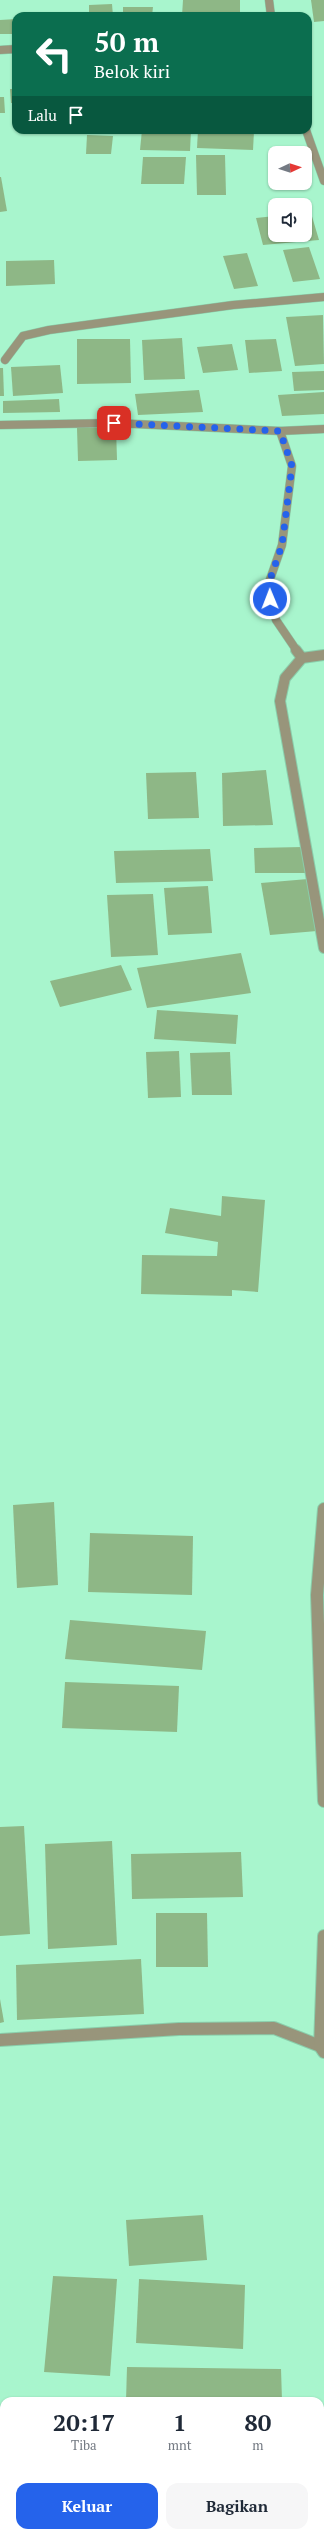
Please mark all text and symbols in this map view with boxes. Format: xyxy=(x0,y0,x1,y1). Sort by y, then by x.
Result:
text: 50 m xyxy=(94,23,159,60)
icon: left xyxy=(28,28,80,80)
text: Belok kiri xyxy=(94,59,170,83)
icon: arrive xyxy=(65,104,87,126)
text: Lalu xyxy=(28,105,57,125)
north arrow xyxy=(268,146,312,190)
map controls xyxy=(268,146,312,242)
button: sound xyxy=(268,198,312,242)
pin xyxy=(97,406,131,440)
icon: arrive xyxy=(103,412,125,434)
position arrow xyxy=(249,578,291,620)
text: 20:17 xyxy=(53,2406,115,2438)
text: 1 xyxy=(173,2406,186,2438)
text: 80 xyxy=(244,2406,271,2438)
text: Tiba xyxy=(71,2436,97,2454)
text: mnt xyxy=(168,2436,192,2454)
text: m xyxy=(252,2436,263,2454)
button: Keluar xyxy=(16,2483,158,2529)
button: Bagikan xyxy=(166,2483,308,2529)

